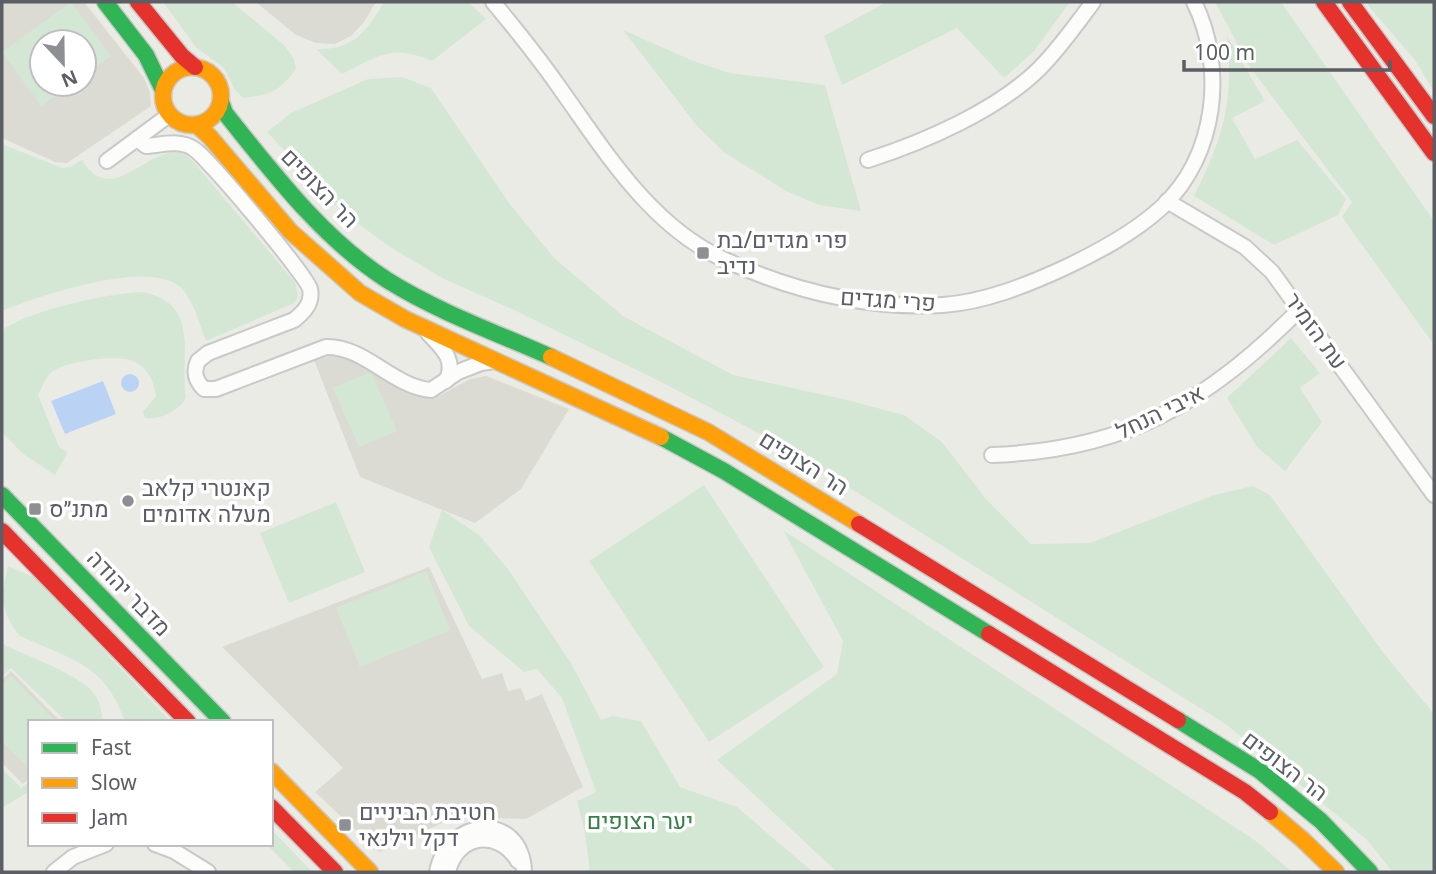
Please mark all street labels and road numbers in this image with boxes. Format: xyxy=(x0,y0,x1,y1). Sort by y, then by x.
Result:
street label: הר הצופים xyxy=(275,140,367,234)
street label: פרי מגדים xyxy=(839,280,937,318)
street label: עת הזמיר xyxy=(1278,285,1356,375)
street label: איבי הנחל xyxy=(1110,376,1209,446)
street label: הר הצופים xyxy=(754,422,855,502)
street label: מדבר יהודה xyxy=(80,542,179,643)
street label: הר הצופים xyxy=(1236,722,1335,808)

